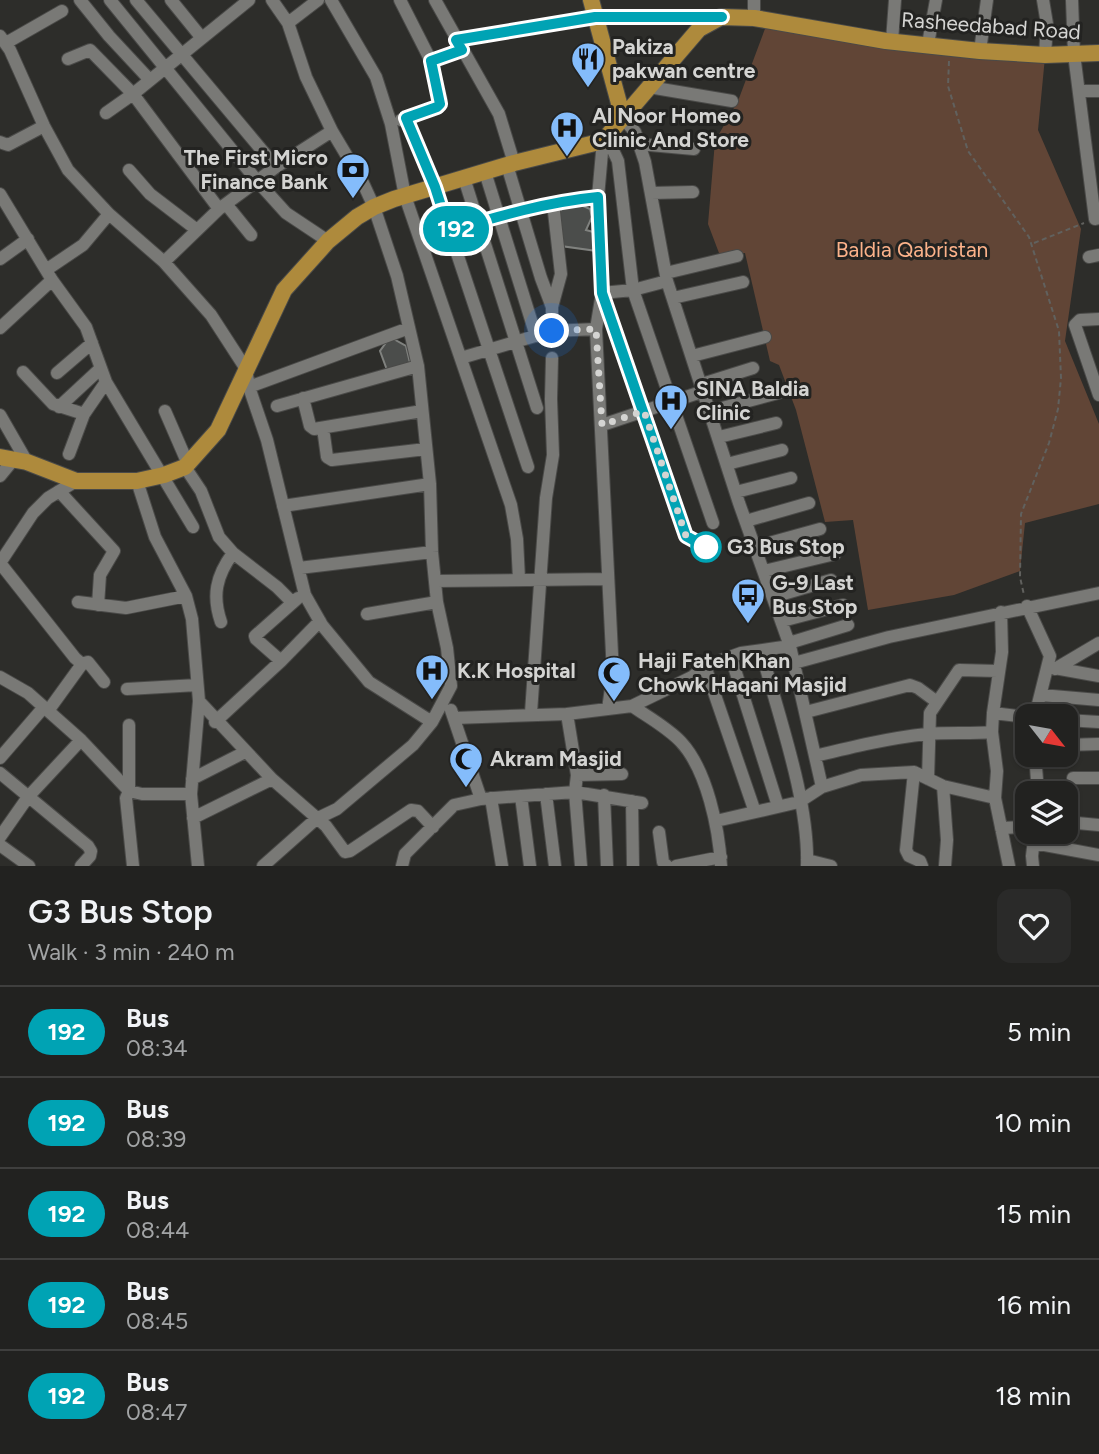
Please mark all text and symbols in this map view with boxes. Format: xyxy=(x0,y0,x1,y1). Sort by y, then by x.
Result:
street label: Rasheedabad Road xyxy=(900,7,1082,44)
place label: Pakiza pakwan centre xyxy=(612,34,756,83)
restaurant icon: Pakiza pakwan centre xyxy=(569,40,607,89)
place label: Al Noor Homeo Clinic And Store xyxy=(592,103,749,152)
hospital icon: Al Noor Homeo Clinic And Store xyxy=(548,109,586,158)
place label: The First Micro Finance Bank xyxy=(184,145,329,194)
bank icon: The First Micro Finance Bank xyxy=(334,151,372,200)
line badge: 192 xyxy=(416,206,496,252)
text: 192 xyxy=(437,214,475,243)
park label: Baldia Qabristan xyxy=(836,237,988,262)
your location xyxy=(534,313,569,348)
place label: SINA Baldia Clinic xyxy=(696,376,809,425)
hospital icon: SINA Baldia Clinic xyxy=(652,382,690,431)
marker: G3 Bus Stop xyxy=(691,532,721,562)
place label: G3 Bus Stop xyxy=(727,534,845,559)
place label: G-9 Last Bus Stop xyxy=(772,570,857,619)
bus stop icon: G-9 Last Bus Stop xyxy=(729,576,767,625)
place label: Haji Fateh Khan Chowk Haqani Masjid xyxy=(638,648,847,697)
hospital icon: K.K Hospital xyxy=(413,652,451,701)
mosque icon: Haji Fateh Khan Chowk Haqani Masjid xyxy=(595,654,633,703)
place label: K.K Hospital xyxy=(457,658,576,683)
north arrow xyxy=(1015,704,1078,766)
map controls xyxy=(1015,704,1078,844)
mosque icon: Akram Masjid xyxy=(447,740,485,789)
place label: Akram Masjid xyxy=(490,746,622,771)
button: layers xyxy=(1015,781,1078,844)
button: heart xyxy=(997,889,1071,963)
text: G3 Bus Stop xyxy=(28,892,213,931)
text: Walk · 3 min · 240 m xyxy=(28,938,235,966)
text: Bus xyxy=(126,1002,169,1034)
text: 5 min xyxy=(1007,1016,1071,1048)
text: 192 xyxy=(48,1017,85,1046)
text: 08:34 xyxy=(126,1034,187,1062)
text: Bus xyxy=(126,1093,169,1125)
text: 10 min xyxy=(995,1107,1071,1139)
text: 192 xyxy=(48,1108,85,1137)
text: 08:39 xyxy=(126,1125,186,1153)
text: Bus xyxy=(126,1184,169,1216)
text: 15 min xyxy=(996,1198,1071,1230)
text: 192 xyxy=(48,1199,85,1228)
text: 08:44 xyxy=(126,1216,189,1244)
text: Bus xyxy=(126,1275,169,1307)
text: 16 min xyxy=(996,1289,1071,1321)
text: 192 xyxy=(48,1290,85,1319)
text: 08:45 xyxy=(126,1307,188,1335)
text: Bus xyxy=(126,1366,169,1398)
text: 18 min xyxy=(995,1380,1071,1412)
text: 192 xyxy=(48,1381,85,1410)
text: 08:47 xyxy=(126,1398,187,1426)

